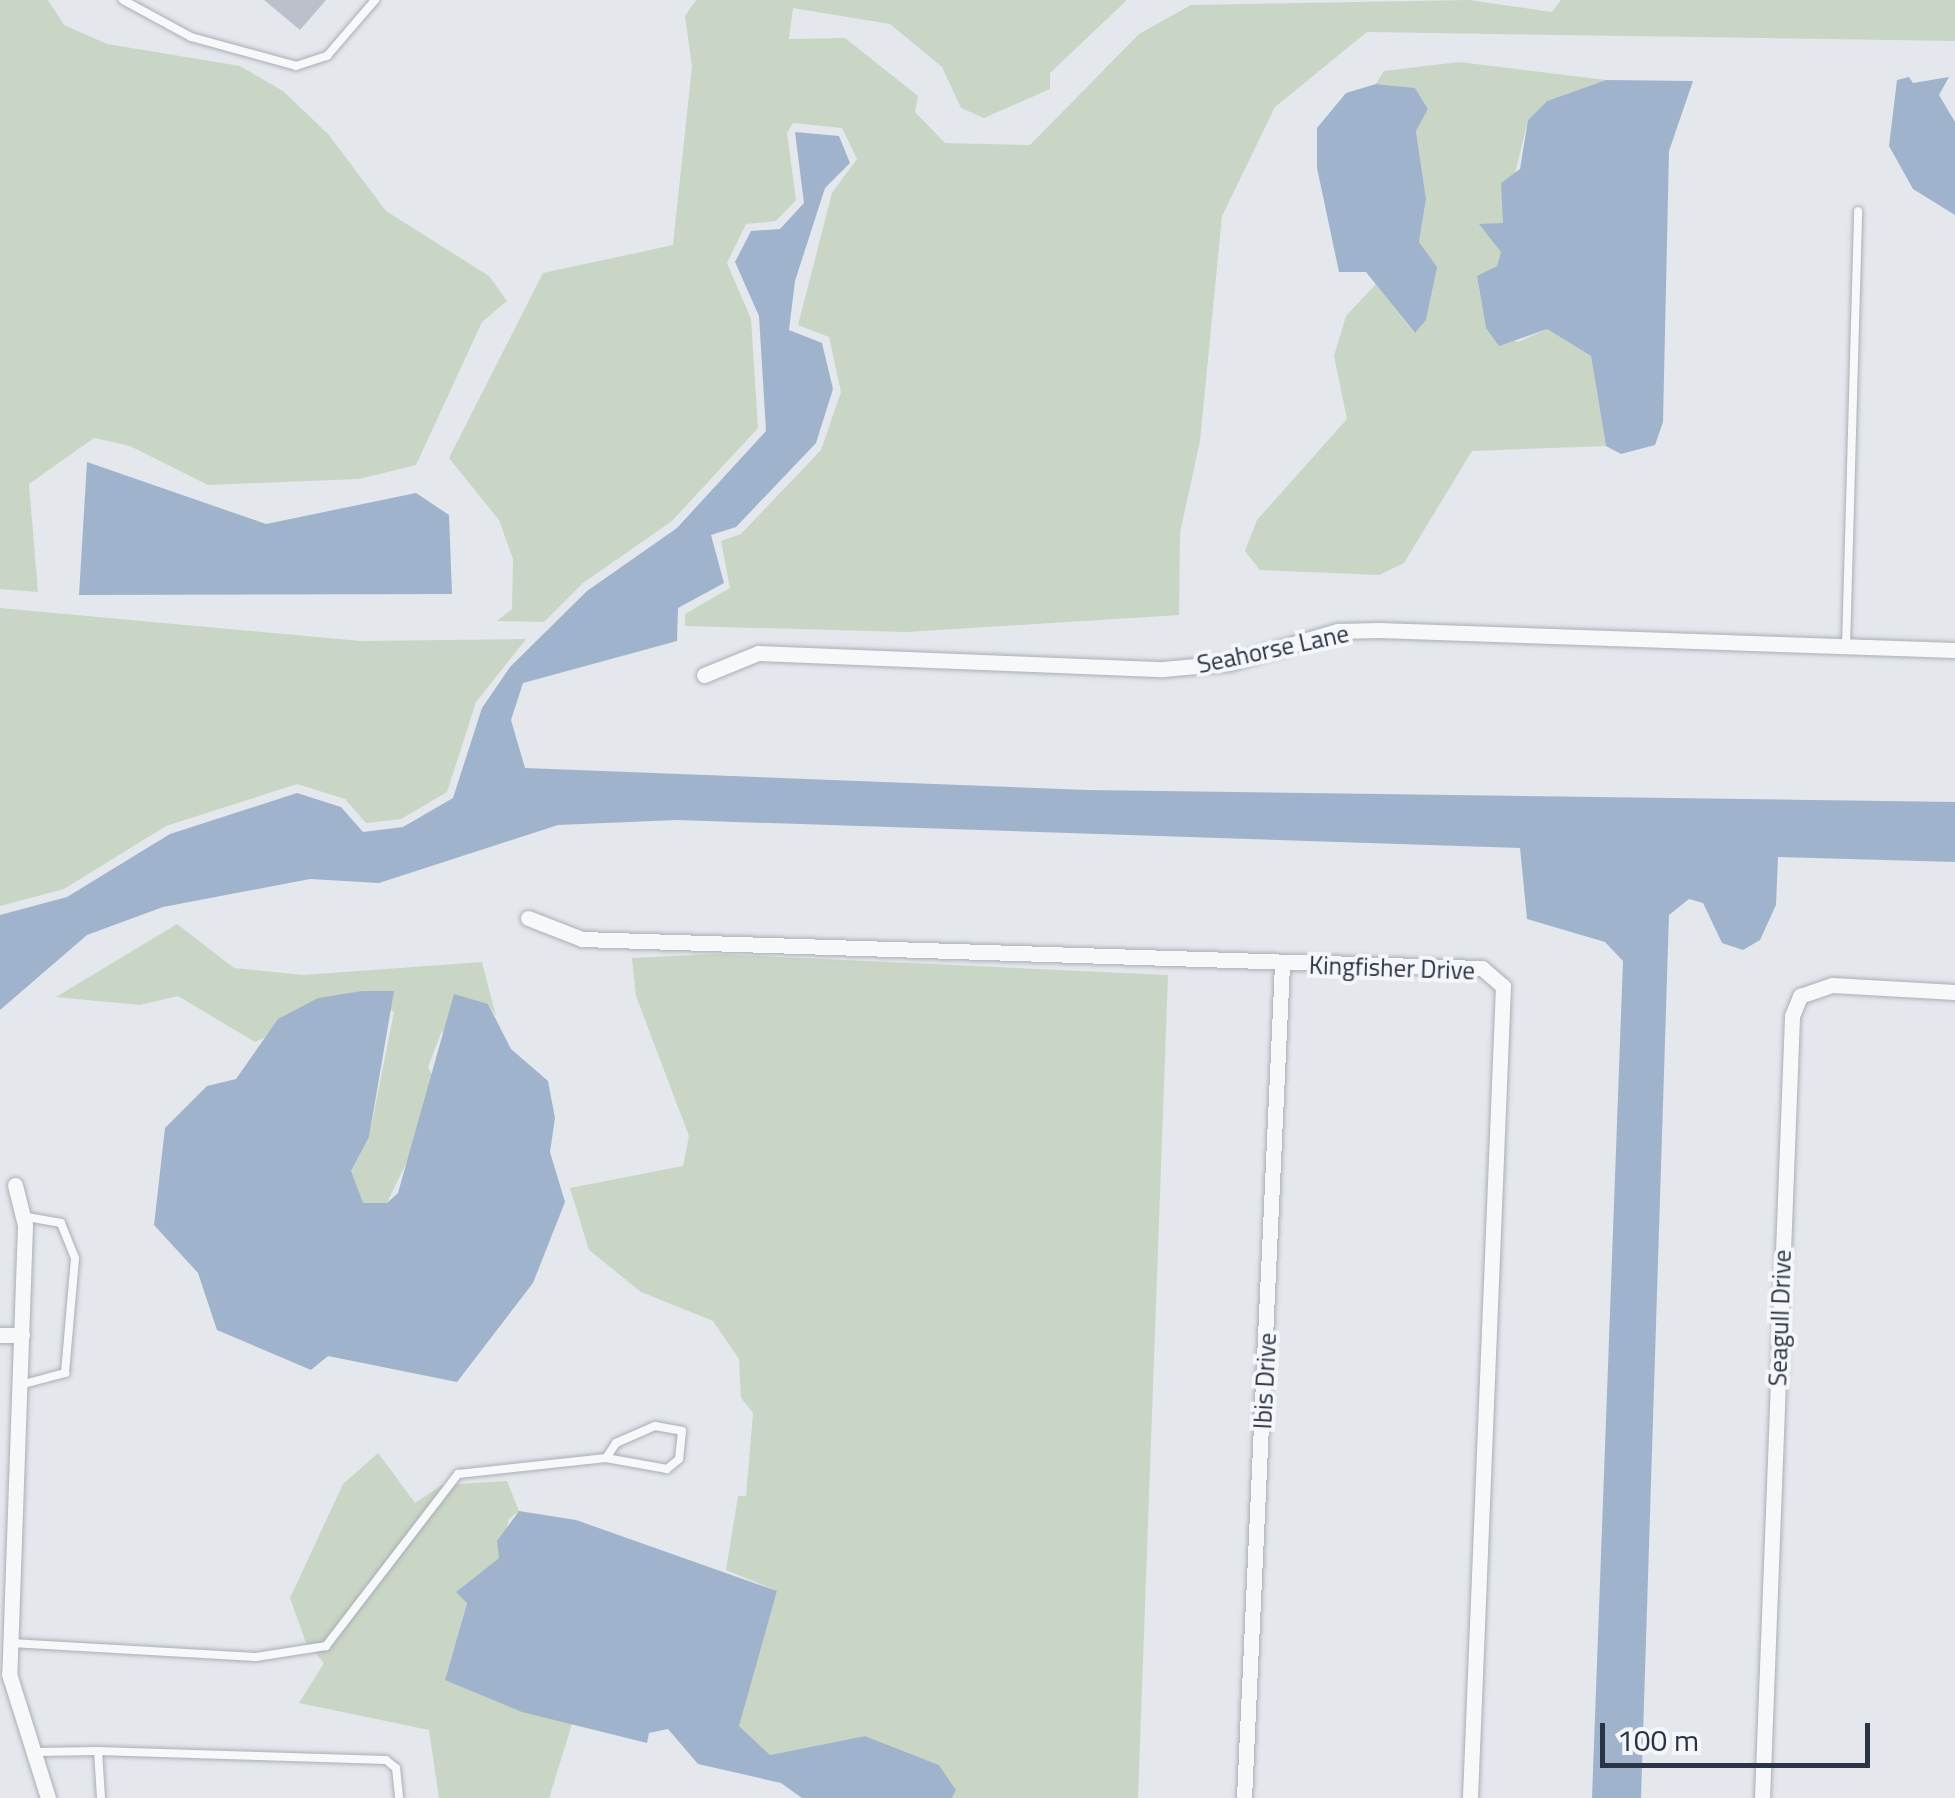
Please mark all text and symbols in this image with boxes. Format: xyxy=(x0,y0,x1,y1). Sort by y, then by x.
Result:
street label: Seahorse Lane xyxy=(1194,618,1352,680)
street label: Kingfisher Drive xyxy=(1308,950,1476,986)
street label: Seagull Drive xyxy=(1763,1249,1797,1387)
street label: Ibis Drive xyxy=(1247,1332,1283,1430)
scale bar xyxy=(1605,1703,1875,1765)
text: 100 m xyxy=(1617,1717,1699,1763)

